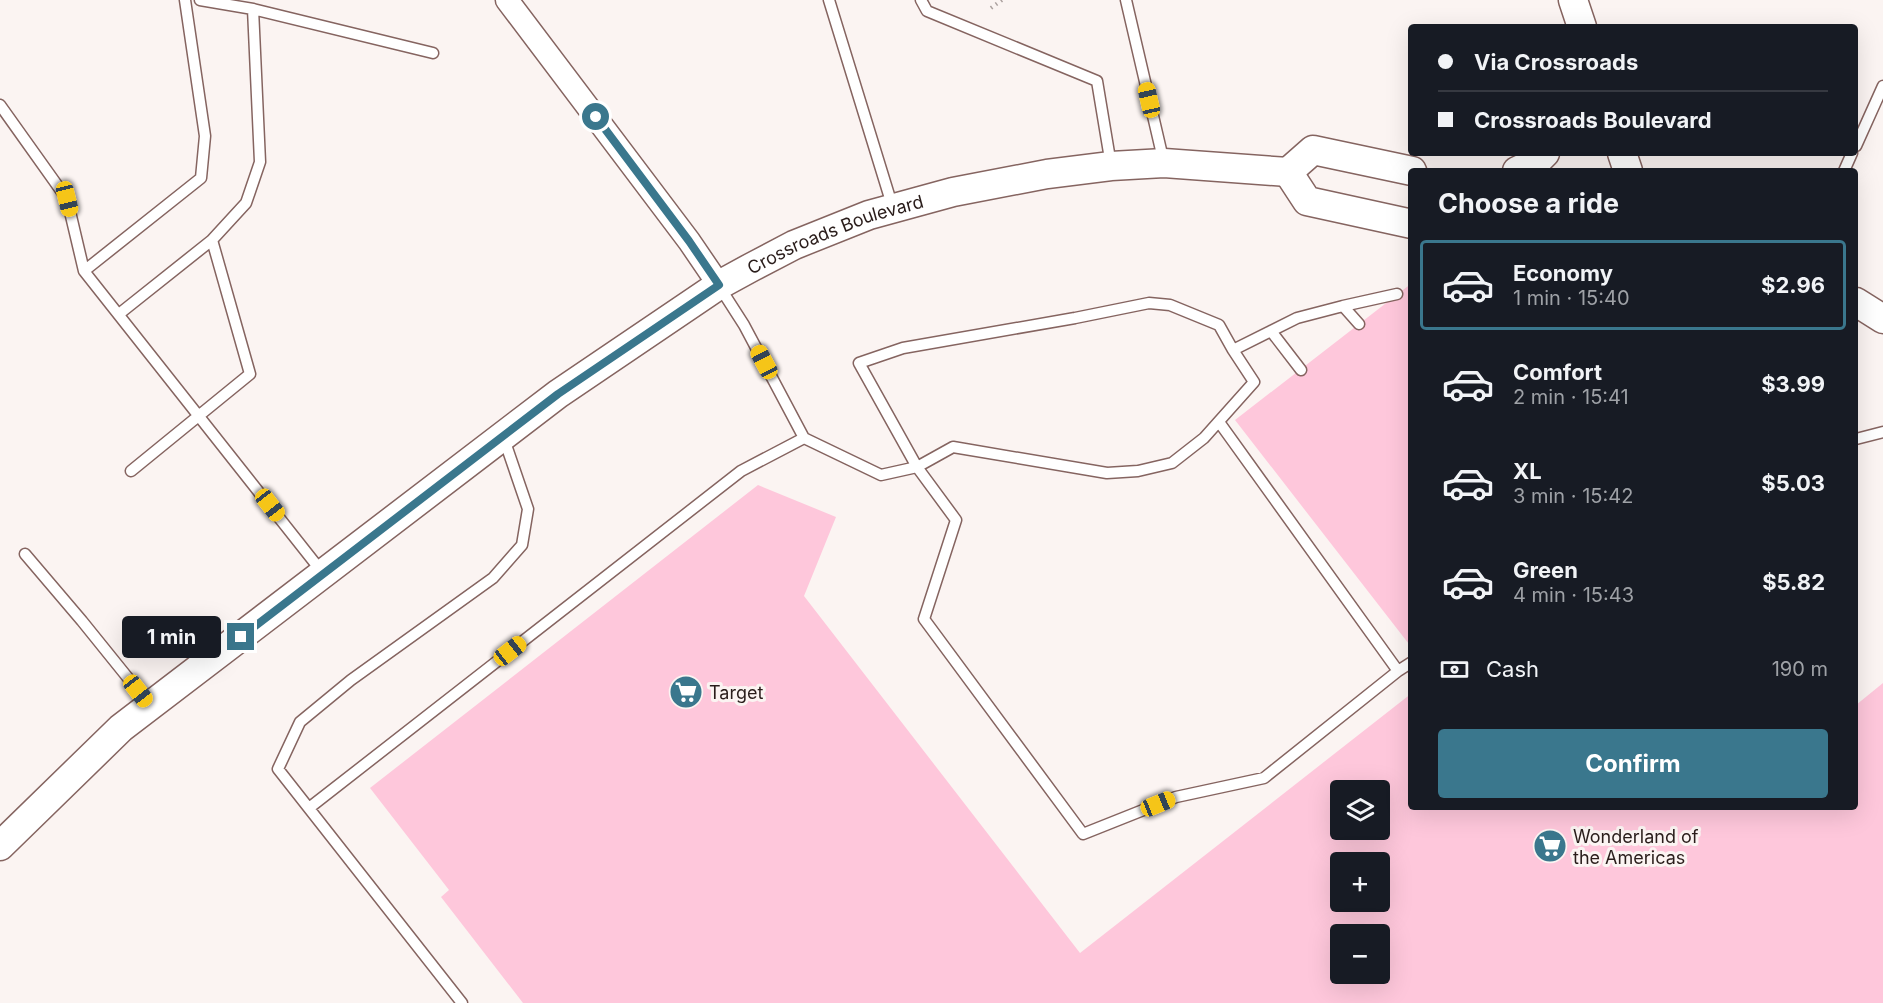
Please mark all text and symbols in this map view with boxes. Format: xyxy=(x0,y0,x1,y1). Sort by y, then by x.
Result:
text: Via Crossroads xyxy=(1474,49,1638,75)
car xyxy=(1136,80,1162,120)
route start xyxy=(582,103,609,130)
text: Crossroads Boulevard xyxy=(1474,107,1712,133)
car xyxy=(54,179,80,219)
text: Choose a ride xyxy=(1438,187,1619,220)
street label: Crossroads Boulevard xyxy=(744,190,926,278)
icon: car xyxy=(1441,258,1495,312)
text: Economy xyxy=(1513,260,1613,286)
text: $2.96 xyxy=(1761,272,1825,298)
text: 1 min · 15:40 xyxy=(1513,286,1630,310)
car xyxy=(748,342,780,382)
icon: car xyxy=(1441,357,1495,411)
text: Comfort xyxy=(1513,359,1602,385)
text: $3.99 xyxy=(1761,371,1825,397)
text: 2 min · 15:41 xyxy=(1513,385,1629,409)
icon: car xyxy=(1441,456,1495,510)
text: XL xyxy=(1513,458,1542,484)
text: $5.03 xyxy=(1761,470,1825,496)
text: 3 min · 15:42 xyxy=(1513,484,1633,508)
car xyxy=(252,485,288,525)
icon: car xyxy=(1441,555,1495,609)
text: Green xyxy=(1513,557,1578,583)
text: $5.82 xyxy=(1762,569,1825,595)
text: 4 min · 15:43 xyxy=(1513,583,1634,607)
callout: 1 min xyxy=(121,616,220,658)
route end xyxy=(227,623,254,650)
text: 1 min xyxy=(147,625,196,649)
car xyxy=(490,633,530,669)
icon: cash xyxy=(1438,653,1471,686)
text: Cash xyxy=(1486,656,1539,682)
text: 190 m xyxy=(1772,657,1828,681)
car xyxy=(120,671,156,711)
supermarket icon: Target xyxy=(668,674,704,710)
place label: Target xyxy=(709,682,763,703)
button: Confirm xyxy=(1438,729,1828,798)
map controls xyxy=(1330,780,1390,984)
button: layers xyxy=(1330,780,1390,840)
car xyxy=(1138,789,1178,819)
place label: Wonderland of the Americas xyxy=(1573,826,1699,868)
supermarket icon: Wonderland of the Americas xyxy=(1532,828,1568,864)
button: + xyxy=(1330,852,1390,912)
button: − xyxy=(1330,924,1390,984)

